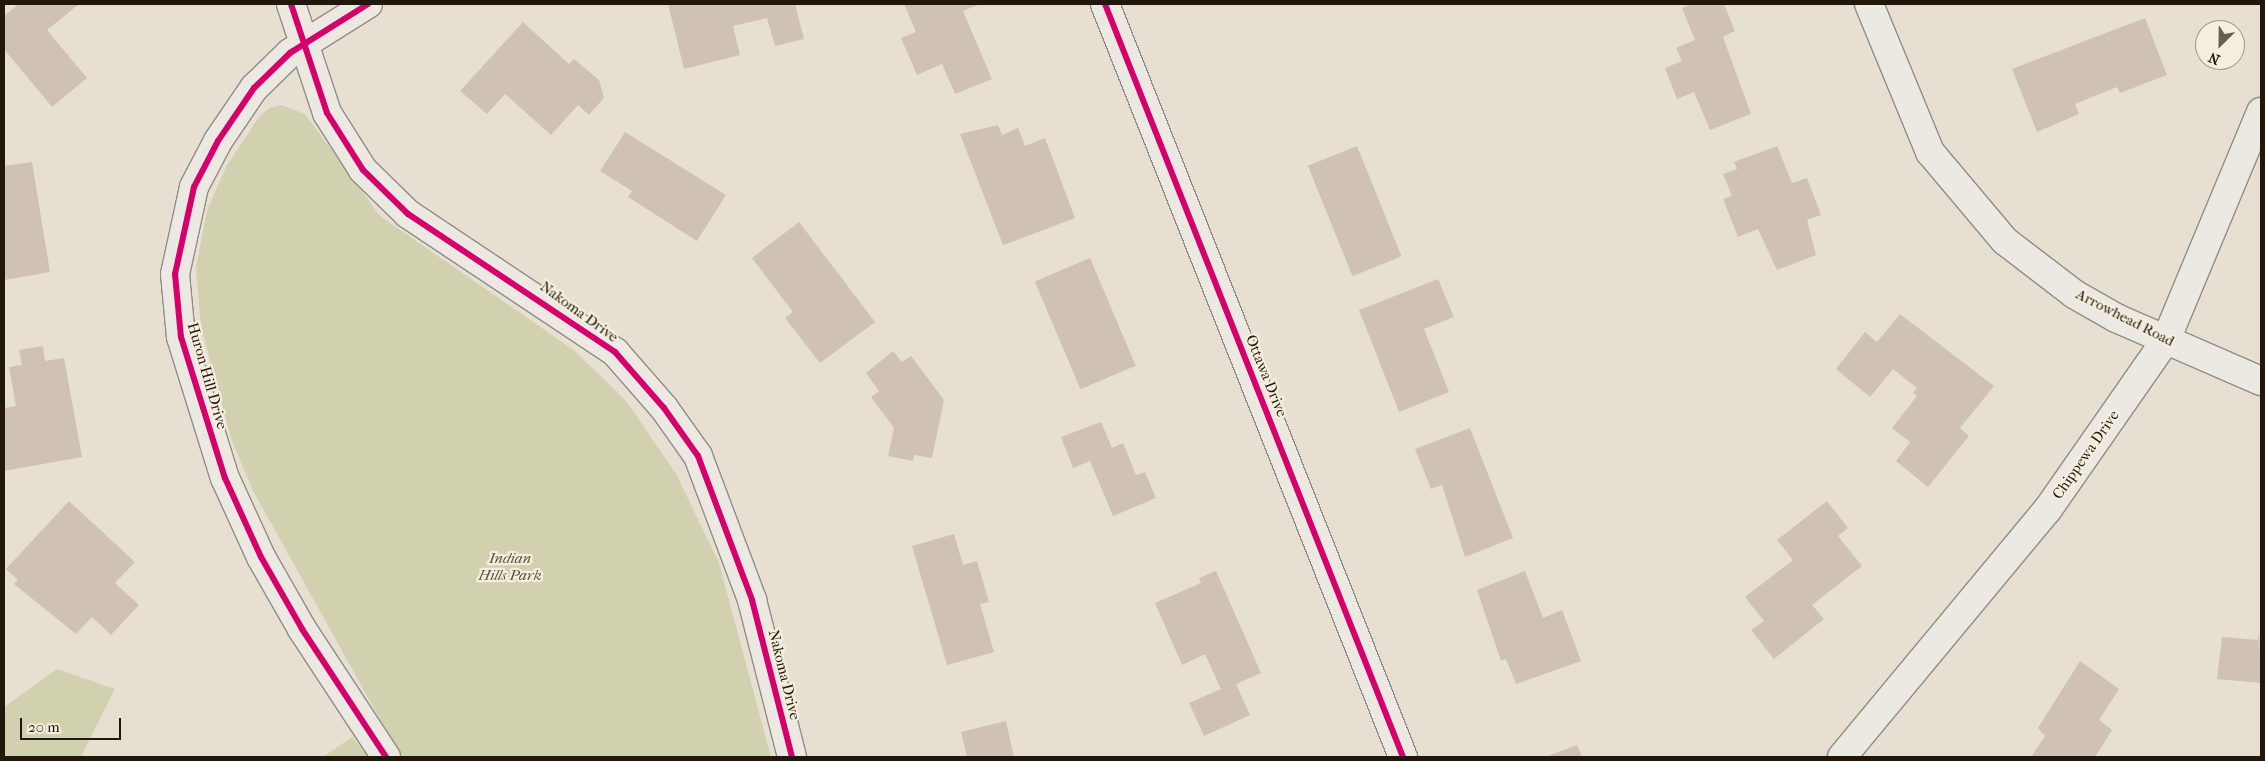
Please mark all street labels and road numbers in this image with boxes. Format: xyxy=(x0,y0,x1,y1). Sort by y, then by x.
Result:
street label: Nakoma Drive xyxy=(536,278,622,346)
street label: Arrowhead Road xyxy=(2073,285,2177,351)
street label: Huron Hill Drive xyxy=(183,320,231,432)
street label: Ottawa Drive xyxy=(1241,332,1291,420)
street label: Chippewa Drive xyxy=(2049,407,2123,503)
street label: Nakoma Drive xyxy=(764,628,804,722)

